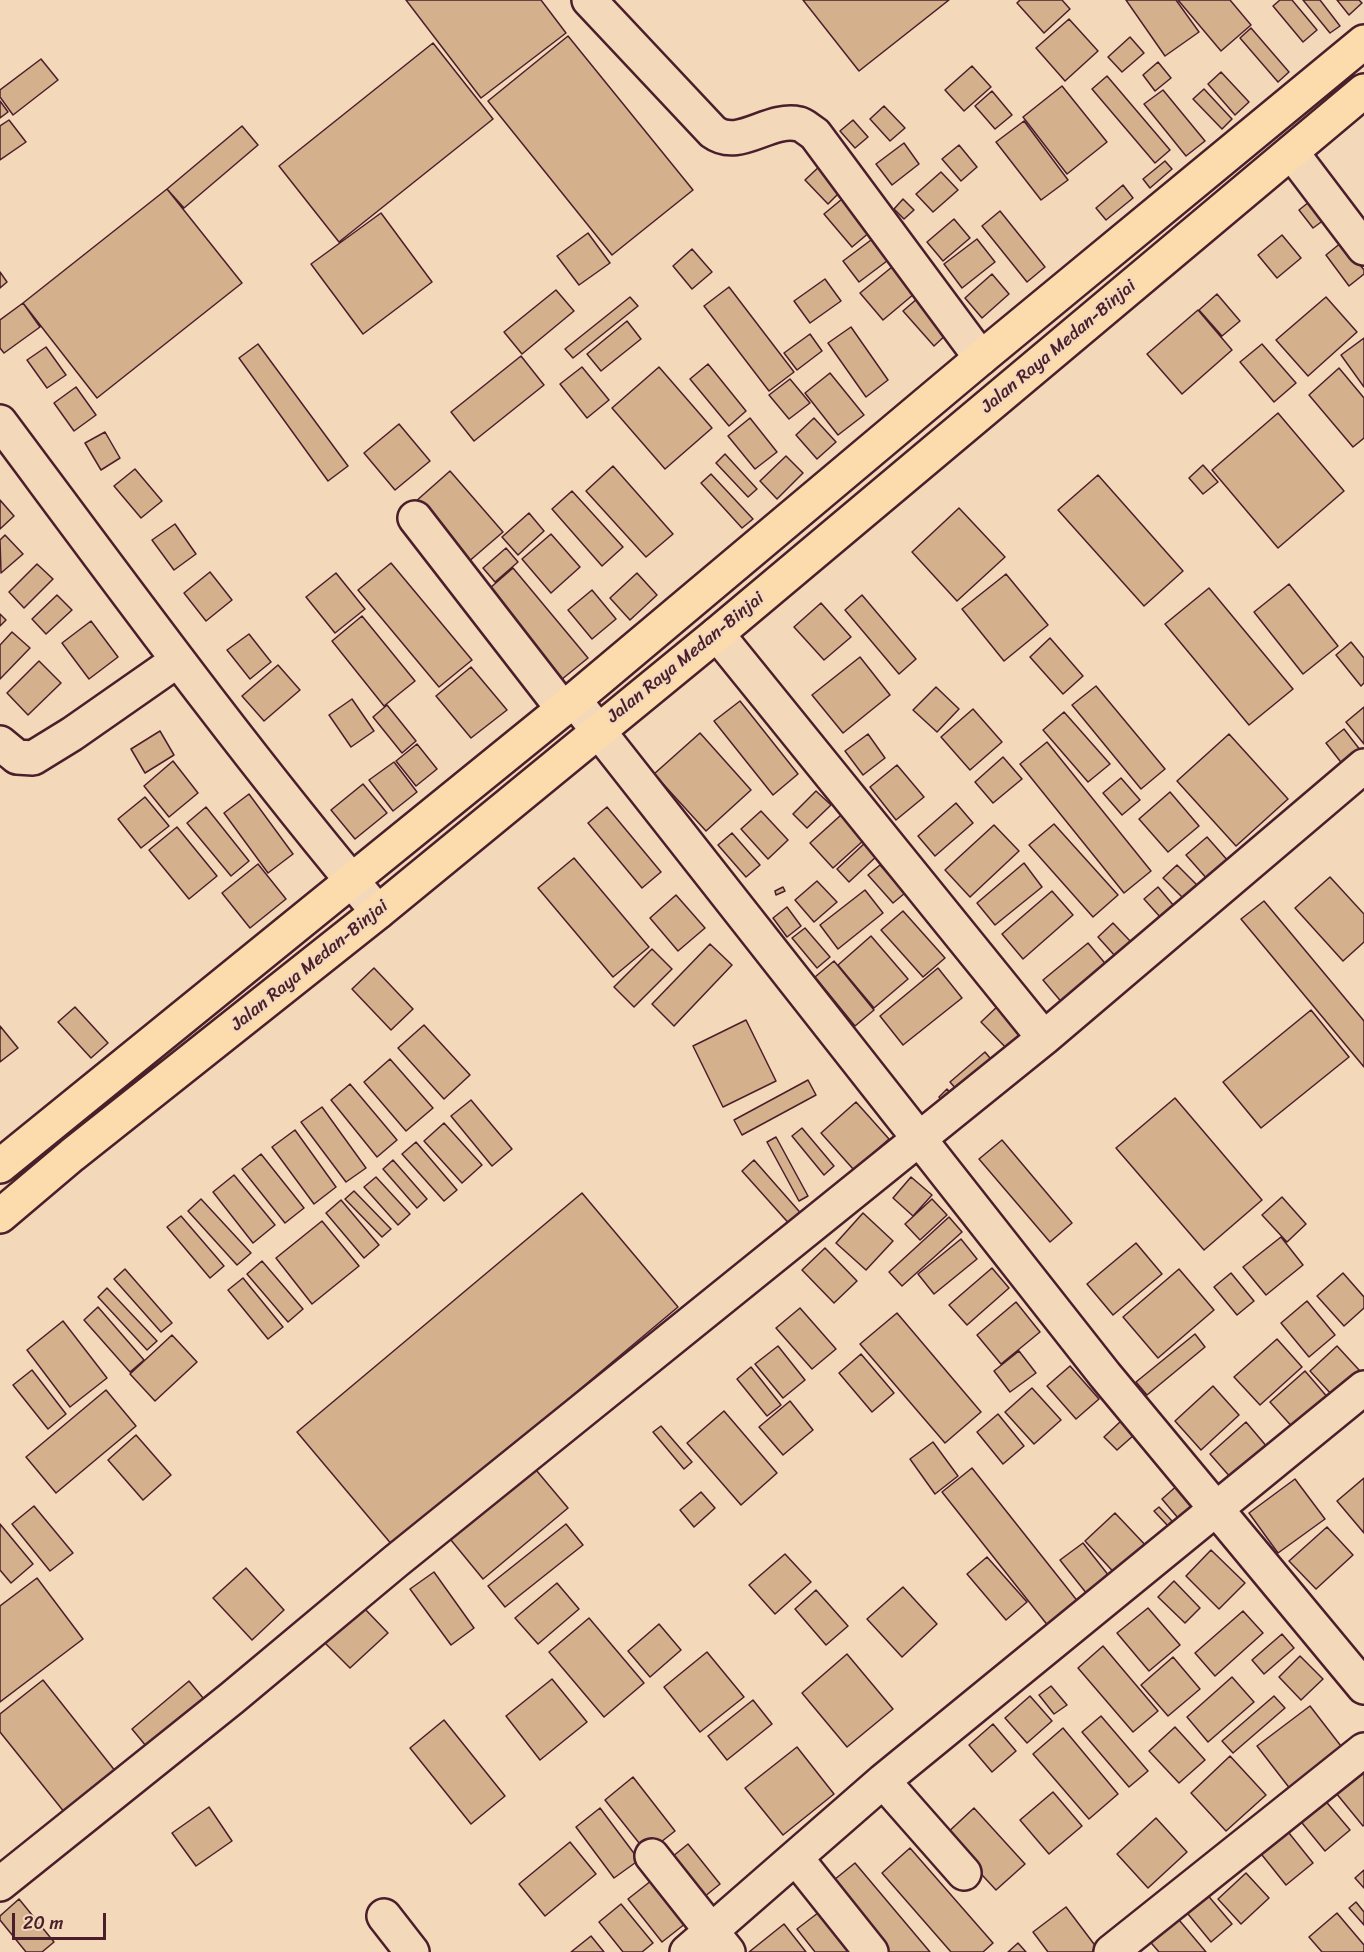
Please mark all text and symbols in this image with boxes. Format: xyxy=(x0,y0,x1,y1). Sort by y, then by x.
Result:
street label: Jalan Raya Medan-Binjai xyxy=(977,276,1141,418)
street label: Jalan Raya Medan-Binjai xyxy=(603,588,769,728)
street label: Jalan Raya Medan-Binjai xyxy=(227,896,393,1036)
scale bar xyxy=(15,1901,110,1939)
text: 20 m xyxy=(23,1907,63,1939)

